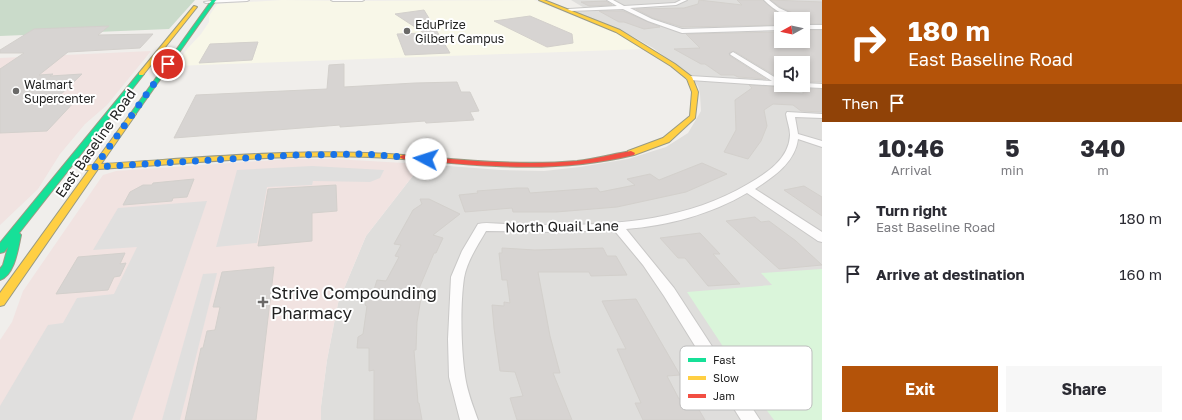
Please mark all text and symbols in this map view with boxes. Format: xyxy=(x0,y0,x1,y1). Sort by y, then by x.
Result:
north arrow xyxy=(774,12,810,48)
map controls xyxy=(774,12,810,92)
text: 180 m xyxy=(908,14,990,47)
icon: right xyxy=(842,16,894,68)
place label: EduPrize Gilbert Campus xyxy=(415,17,504,46)
marker: EduPrize Gilbert Campus xyxy=(402,26,412,36)
pin xyxy=(151,47,185,81)
text: East Baseline Road xyxy=(908,48,1073,70)
icon: arrive xyxy=(157,53,179,75)
button: sound xyxy=(774,56,810,92)
place label: Walmart Supercenter xyxy=(24,77,95,106)
marker: Walmart Supercenter xyxy=(11,86,21,96)
street label: East Baseline Road xyxy=(51,86,139,200)
icon: arrive xyxy=(886,92,908,114)
text: Then xyxy=(842,94,878,112)
text: 10:46 xyxy=(878,133,944,162)
text: 5 xyxy=(1005,133,1020,162)
text: 340 xyxy=(1080,133,1126,162)
position arrow xyxy=(405,138,447,180)
text: Arrival xyxy=(891,162,932,178)
text: min xyxy=(1001,162,1024,178)
text: m xyxy=(1097,162,1109,178)
text: Turn right xyxy=(876,201,947,219)
icon: right xyxy=(842,207,864,229)
text: 180 m xyxy=(1119,209,1162,227)
street label: North Quail Lane xyxy=(505,217,619,235)
text: East Baseline Road xyxy=(876,219,995,235)
icon: arrive xyxy=(842,263,864,285)
text: Arrive at destination xyxy=(876,265,1025,283)
text: 160 m xyxy=(1119,265,1162,283)
place label: Strive Compounding Pharmacy xyxy=(271,282,437,323)
marker: Strive Compounding Pharmacy xyxy=(258,297,268,307)
legend xyxy=(680,346,812,410)
text: Fast xyxy=(713,353,736,366)
button: Exit xyxy=(842,366,998,412)
button: Share xyxy=(1006,366,1162,412)
text: Slow xyxy=(713,371,739,384)
text: Jam xyxy=(713,389,735,402)

